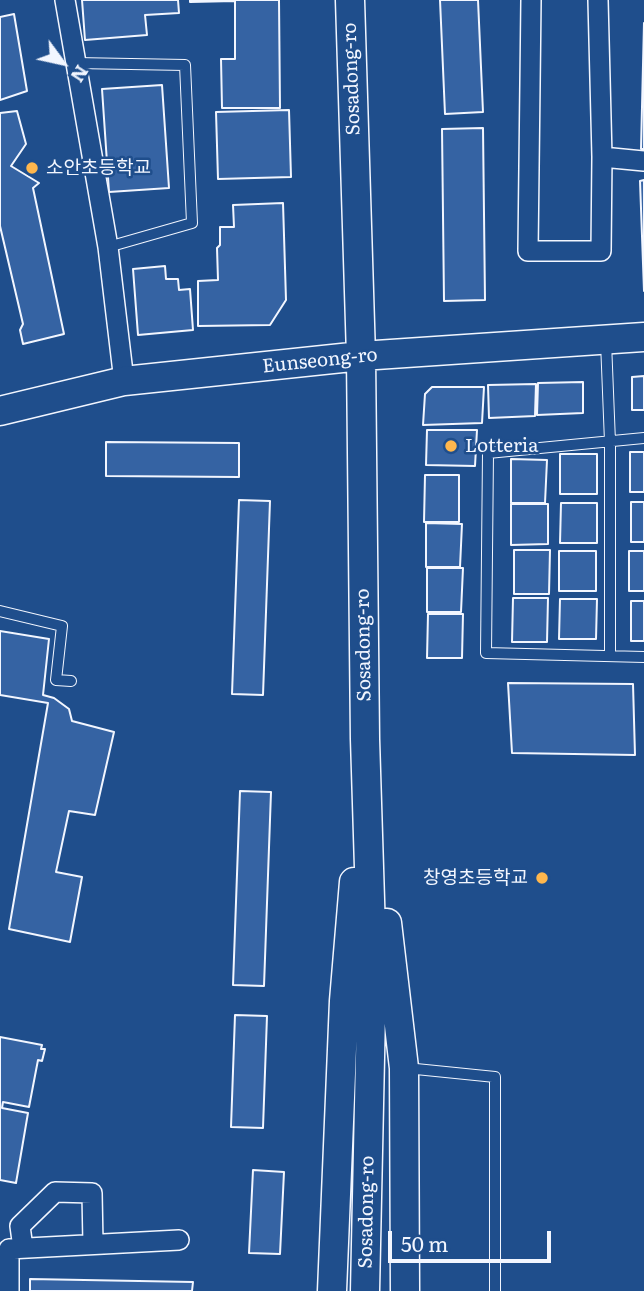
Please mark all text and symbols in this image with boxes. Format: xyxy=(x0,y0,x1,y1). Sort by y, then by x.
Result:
street label: Sosadong-ro xyxy=(339,22,365,136)
north arrow xyxy=(28,28,98,98)
text: N xyxy=(65,60,97,89)
place label: 소안초등학교 xyxy=(46,157,151,179)
marker: 소안초등학교 xyxy=(24,160,40,176)
street label: Eunseong-ro xyxy=(261,344,379,378)
place label: Lotteria xyxy=(465,435,538,457)
marker: Lotteria xyxy=(443,438,459,454)
street label: Sosadong-ro xyxy=(352,588,376,702)
place label: 창영초등학교 xyxy=(423,867,528,889)
marker: 창영초등학교 xyxy=(534,870,550,886)
street label: Sosadong-ro xyxy=(355,1155,379,1269)
scale bar xyxy=(392,1218,555,1262)
text: 50 m xyxy=(401,1227,448,1258)

